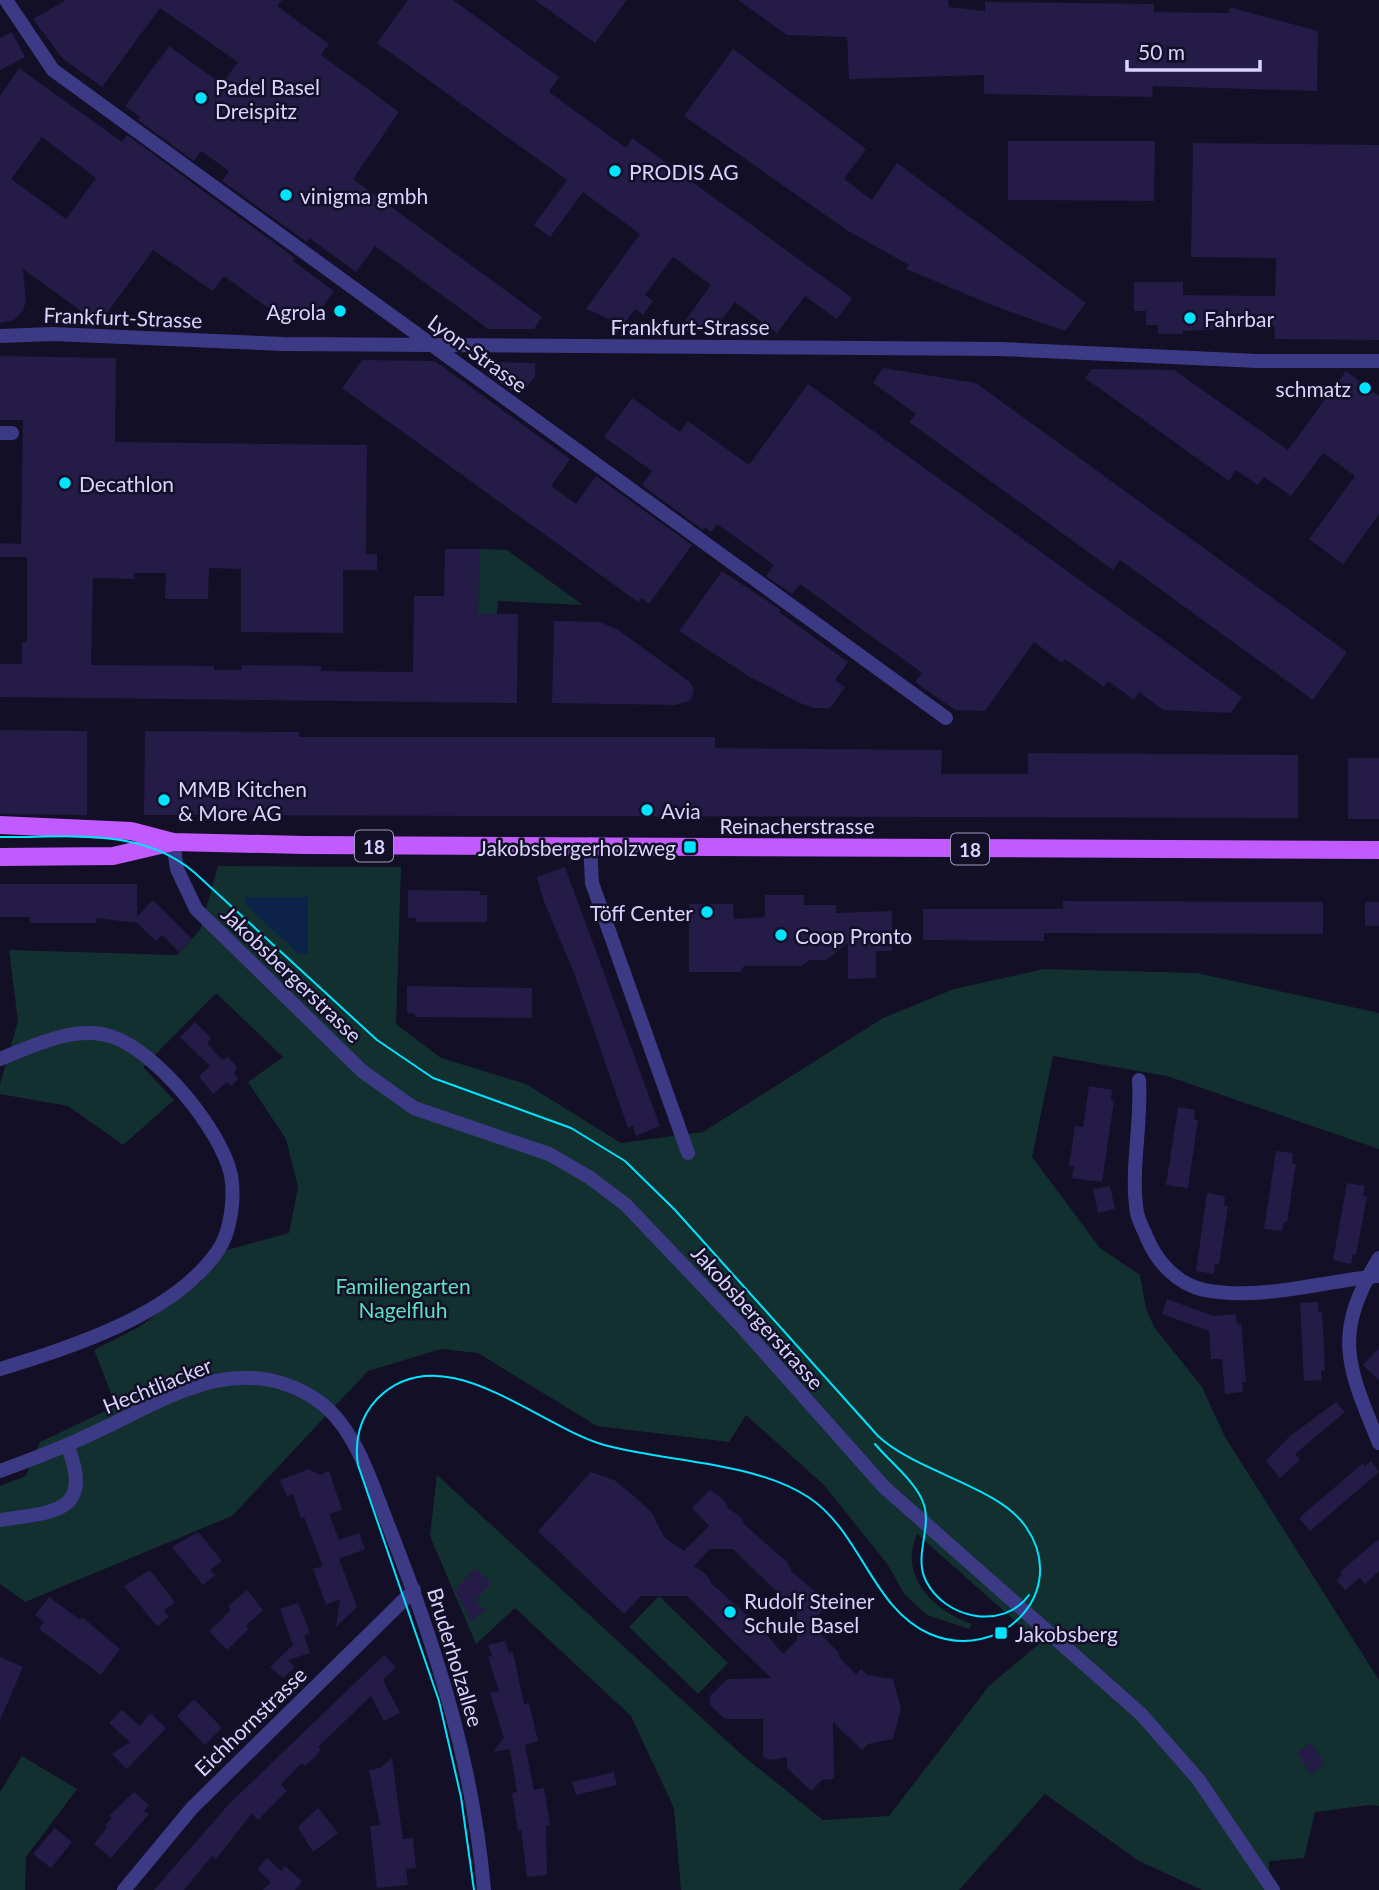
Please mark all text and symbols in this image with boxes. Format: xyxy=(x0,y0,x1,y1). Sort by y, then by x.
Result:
scale bar xyxy=(1127,28,1260,72)
text: 50 m xyxy=(1138,39,1185,64)
place label: Padel Basel Dreispitz xyxy=(215,74,320,123)
marker: Padel Basel Dreispitz xyxy=(193,90,209,106)
place label: PRODIS AG xyxy=(629,159,739,184)
marker: PRODIS AG xyxy=(607,163,623,179)
place label: vinigma gmbh xyxy=(300,183,428,208)
marker: vinigma gmbh xyxy=(278,187,294,203)
place label: Agrola xyxy=(266,299,326,324)
street label: Frankfurt-Strasse xyxy=(43,302,203,332)
marker: Agrola xyxy=(332,303,348,319)
place label: Fahrbar xyxy=(1204,306,1274,331)
street label: Lyon-Strasse xyxy=(424,309,532,397)
marker: Fahrbar xyxy=(1182,310,1198,326)
street label: Frankfurt-Strasse xyxy=(611,314,769,339)
place label: schmatz xyxy=(1276,376,1351,401)
marker: schmatz xyxy=(1357,380,1373,396)
place label: Decathlon xyxy=(79,471,174,496)
marker: Decathlon xyxy=(57,475,73,491)
place label: MMB Kitchen & More AG xyxy=(178,776,307,825)
marker: MMB Kitchen & More AG xyxy=(156,792,172,808)
place label: Avia xyxy=(661,798,701,823)
marker: Avia xyxy=(639,802,655,818)
street label: Reinacherstrasse xyxy=(720,813,874,838)
road number: 18 xyxy=(355,831,393,862)
road number: 18 xyxy=(951,834,989,864)
place label: Jakobsbergerholzweg xyxy=(478,835,676,860)
marker: Jakobsbergerholzweg xyxy=(682,839,698,855)
place label: Töff Center xyxy=(590,900,693,925)
street label: Jakobsbergerstrasse xyxy=(217,901,367,1047)
marker: Töff Center xyxy=(699,904,715,920)
place label: Coop Pronto xyxy=(795,923,912,948)
marker: Coop Pronto xyxy=(773,927,789,943)
street label: Jakobsbergerstrasse xyxy=(687,1240,829,1394)
park label: Familiengarten Nagelfluh xyxy=(335,1273,471,1322)
street label: Hechtliacker xyxy=(99,1352,215,1418)
street label: Bruderholzallee xyxy=(423,1585,489,1729)
place label: Rudolf Steiner Schule Basel xyxy=(744,1588,875,1637)
marker: Rudolf Steiner Schule Basel xyxy=(722,1604,738,1620)
place label: Jakobsberg xyxy=(1015,1621,1118,1646)
marker: Jakobsberg xyxy=(993,1625,1009,1641)
street label: Eichhornstrasse xyxy=(189,1661,311,1781)

